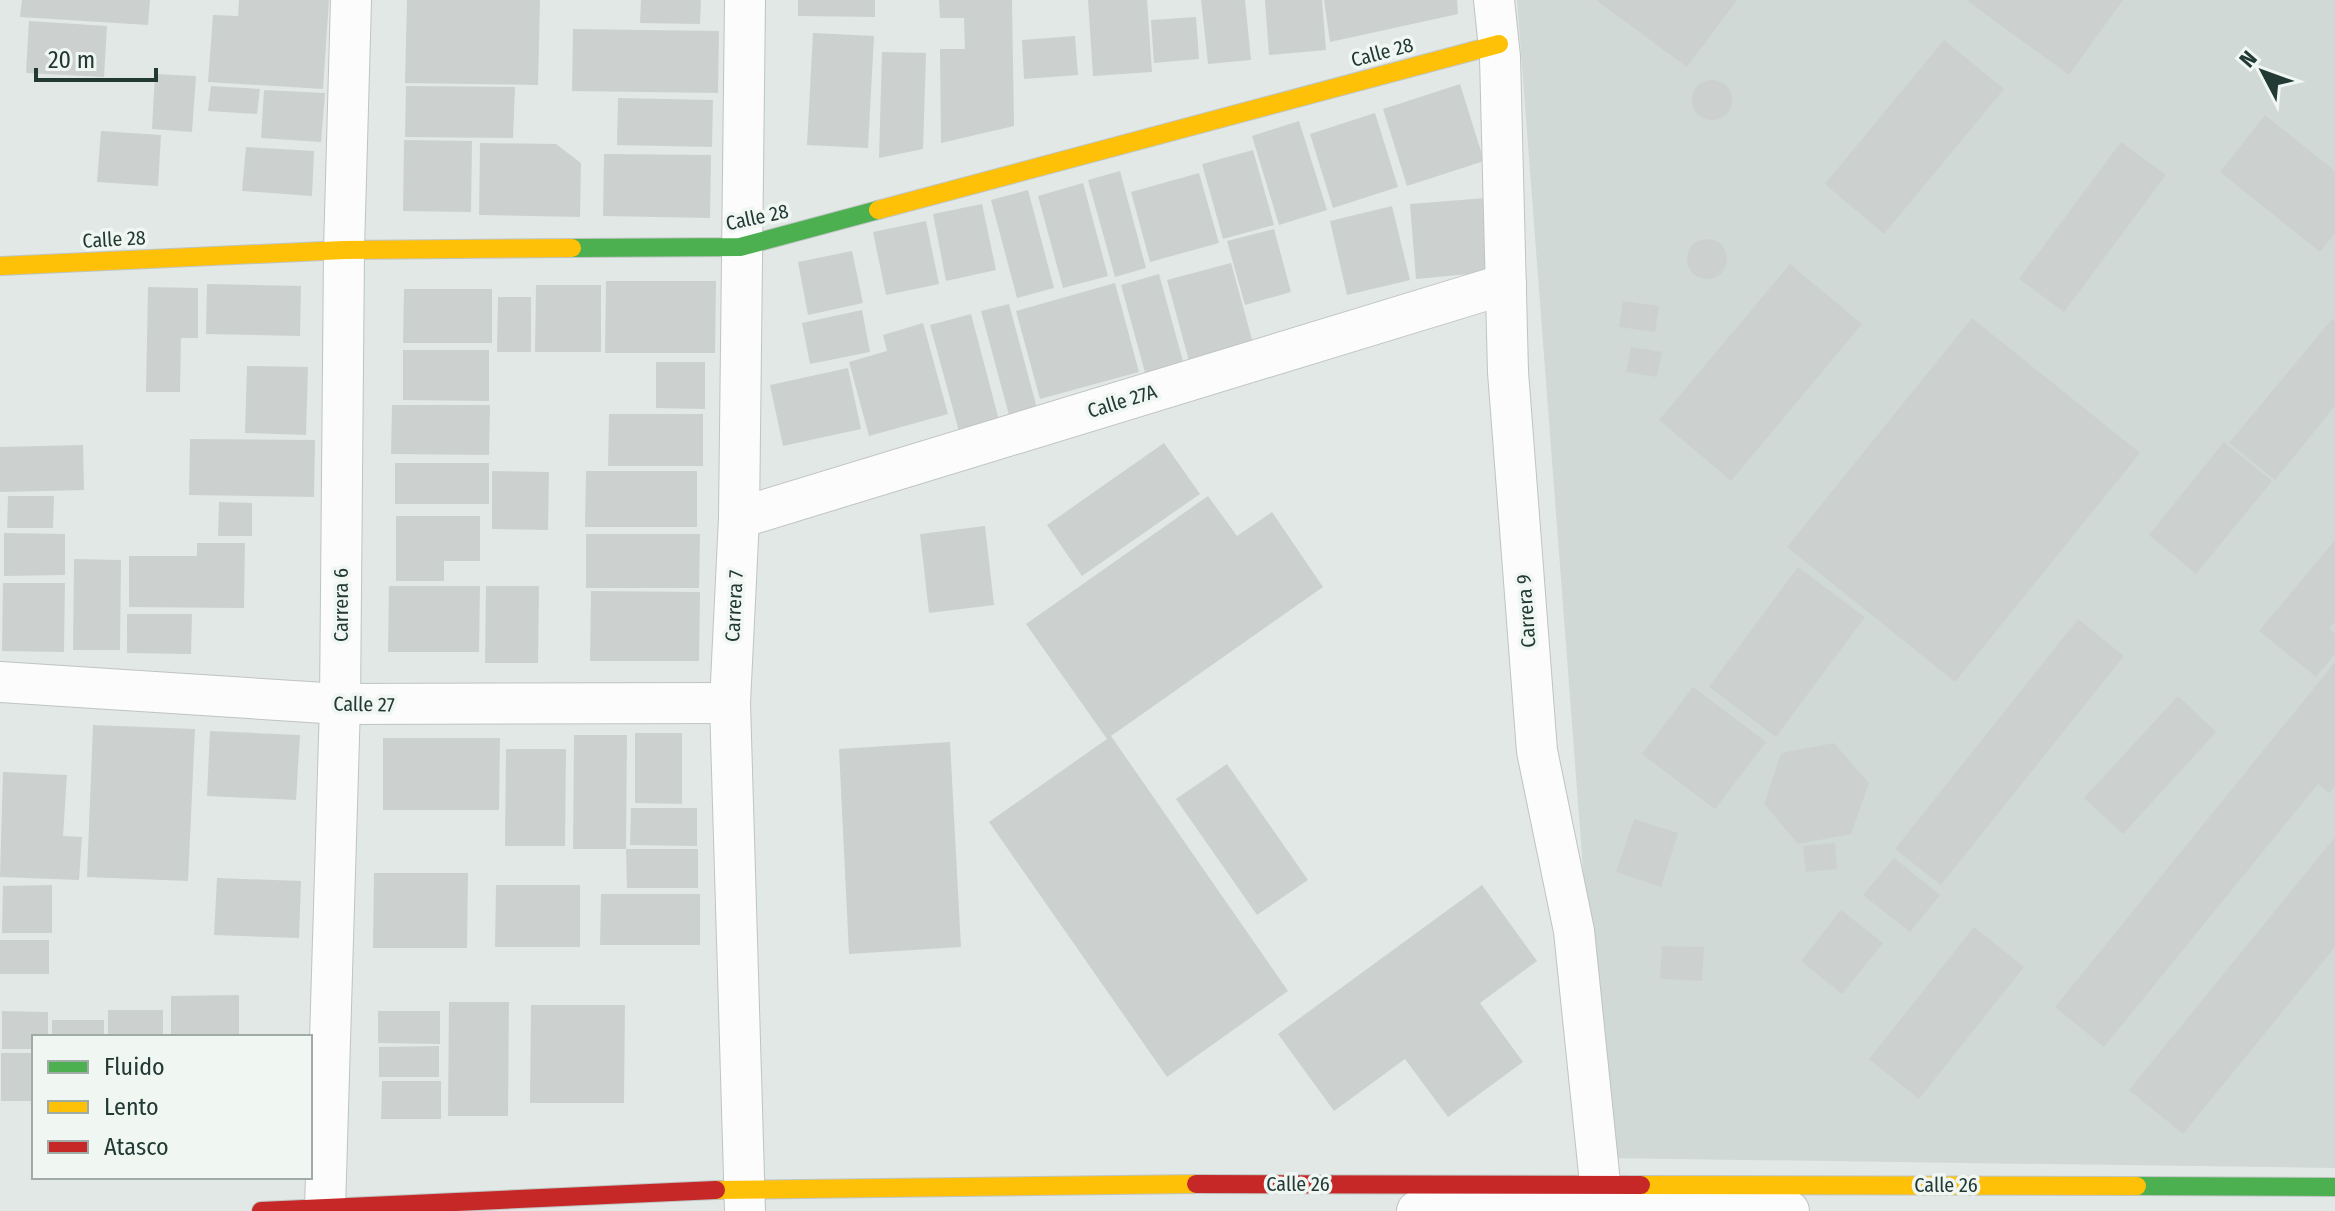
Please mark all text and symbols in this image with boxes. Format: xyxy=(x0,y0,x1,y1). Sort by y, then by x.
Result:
scale bar xyxy=(36,32,156,82)
street label: Calle 28 xyxy=(1348,32,1416,72)
north arrow xyxy=(2223,32,2303,112)
text: N xyxy=(2234,45,2263,73)
text: 20 m xyxy=(48,46,95,74)
street label: Calle 28 xyxy=(723,199,791,235)
street label: Calle 28 xyxy=(82,225,146,253)
street label: Calle 27A xyxy=(1084,379,1160,423)
street label: Carrera 6 xyxy=(329,568,353,642)
street label: Carrera 7 xyxy=(720,569,748,643)
street label: Carrera 9 xyxy=(1511,573,1541,649)
street label: Calle 27 xyxy=(333,691,395,717)
legend xyxy=(32,1035,312,1179)
text: Fluido xyxy=(104,1053,165,1081)
text: Lento xyxy=(104,1093,159,1121)
text: Atasco xyxy=(104,1133,169,1161)
street label: Calle 26 xyxy=(1266,1172,1330,1196)
street label: Calle 26 xyxy=(1914,1173,1978,1197)

